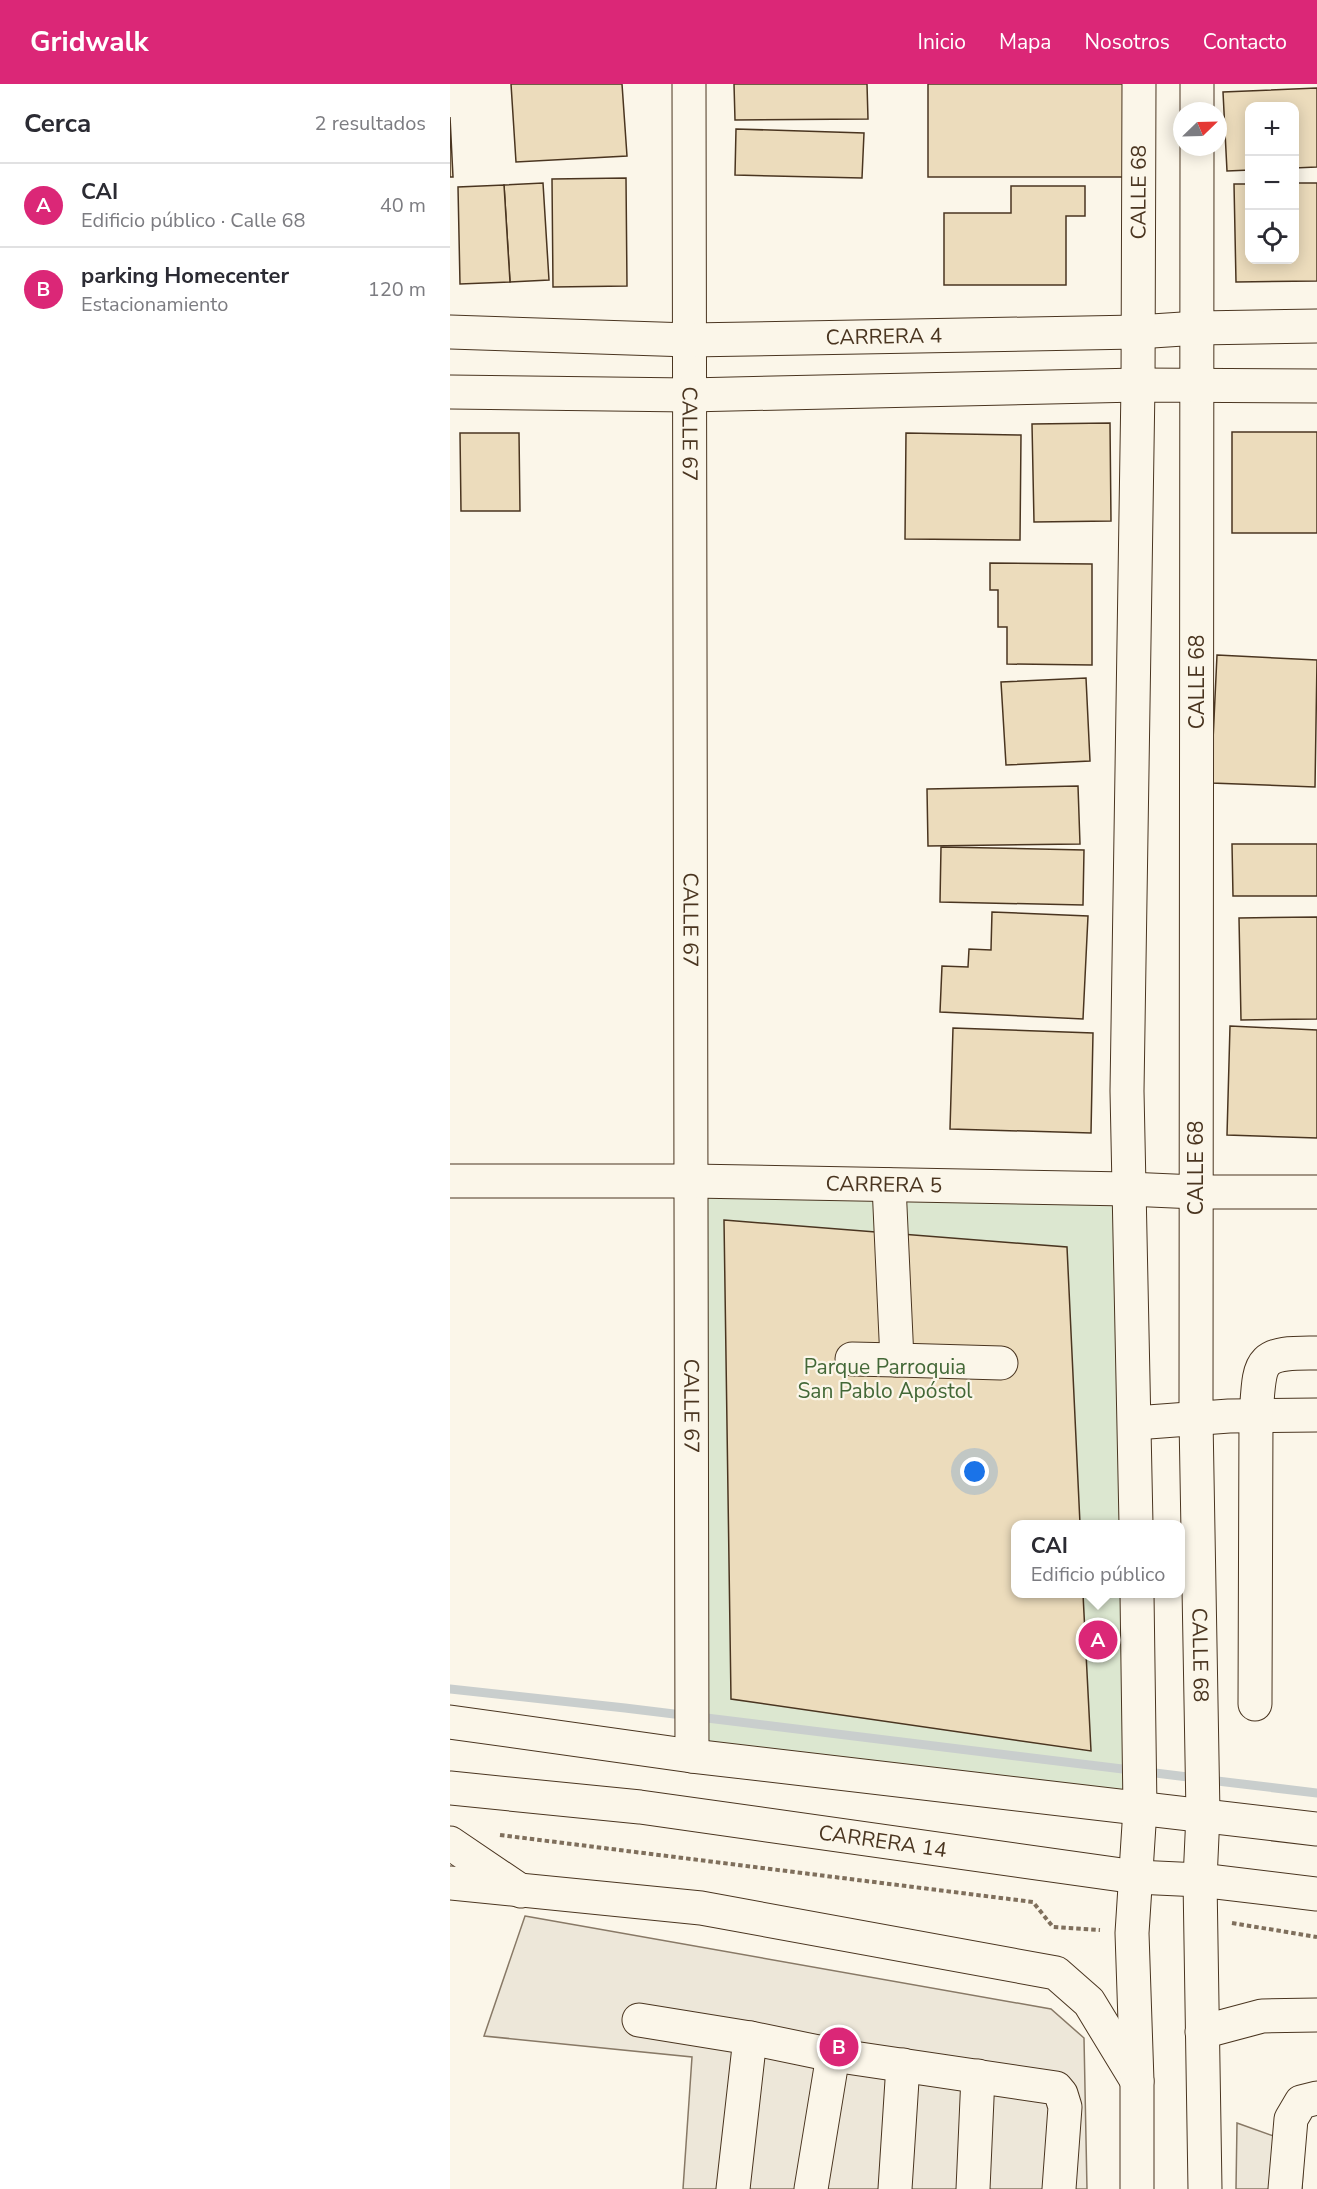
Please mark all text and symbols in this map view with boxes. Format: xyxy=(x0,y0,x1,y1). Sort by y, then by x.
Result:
text: Gridwalk xyxy=(30,23,148,61)
text: Inicio xyxy=(918,28,966,56)
text: Mapa xyxy=(999,28,1051,56)
text: Nosotros xyxy=(1084,28,1170,56)
text: Contacto xyxy=(1203,28,1287,56)
north arrow xyxy=(1173,102,1227,156)
map controls xyxy=(1245,102,1299,264)
button: + xyxy=(1245,102,1299,156)
text: Cerca xyxy=(24,106,91,141)
text: 2 resultados xyxy=(315,110,426,137)
street label: CALLE 68 xyxy=(1124,145,1153,240)
button: − xyxy=(1245,156,1299,210)
text: CAI xyxy=(81,177,118,207)
text: A xyxy=(36,192,51,219)
text: 40 m xyxy=(380,192,426,219)
text: Edificio público · Calle 68 xyxy=(81,207,306,234)
button: locate xyxy=(1245,210,1299,264)
text: parking Homecenter xyxy=(81,261,289,291)
text: B xyxy=(37,276,50,303)
text: 120 m xyxy=(368,276,426,303)
text: Estacionamiento xyxy=(81,291,228,318)
street label: CARRERA 4 xyxy=(825,321,942,352)
street label: CALLE 67 xyxy=(676,387,704,481)
street label: CALLE 68 xyxy=(1183,635,1211,729)
street label: CALLE 67 xyxy=(676,873,705,967)
street label: CALLE 68 xyxy=(1182,1121,1210,1215)
street label: CARRERA 5 xyxy=(825,1169,943,1200)
park label: Parque Parroquia San Pablo Apóstol xyxy=(797,1353,973,1405)
street label: CALLE 67 xyxy=(677,1359,705,1453)
your location xyxy=(960,1457,989,1486)
popup xyxy=(1011,1520,1185,1598)
text: CAI xyxy=(1031,1531,1068,1561)
text: Edificio público xyxy=(1031,1561,1165,1588)
street label: CALLE 68 xyxy=(1185,1607,1215,1703)
pin: A xyxy=(1078,1618,1118,1662)
street label: CARRERA 14 xyxy=(817,1818,949,1864)
pin: B xyxy=(820,2024,858,2070)

